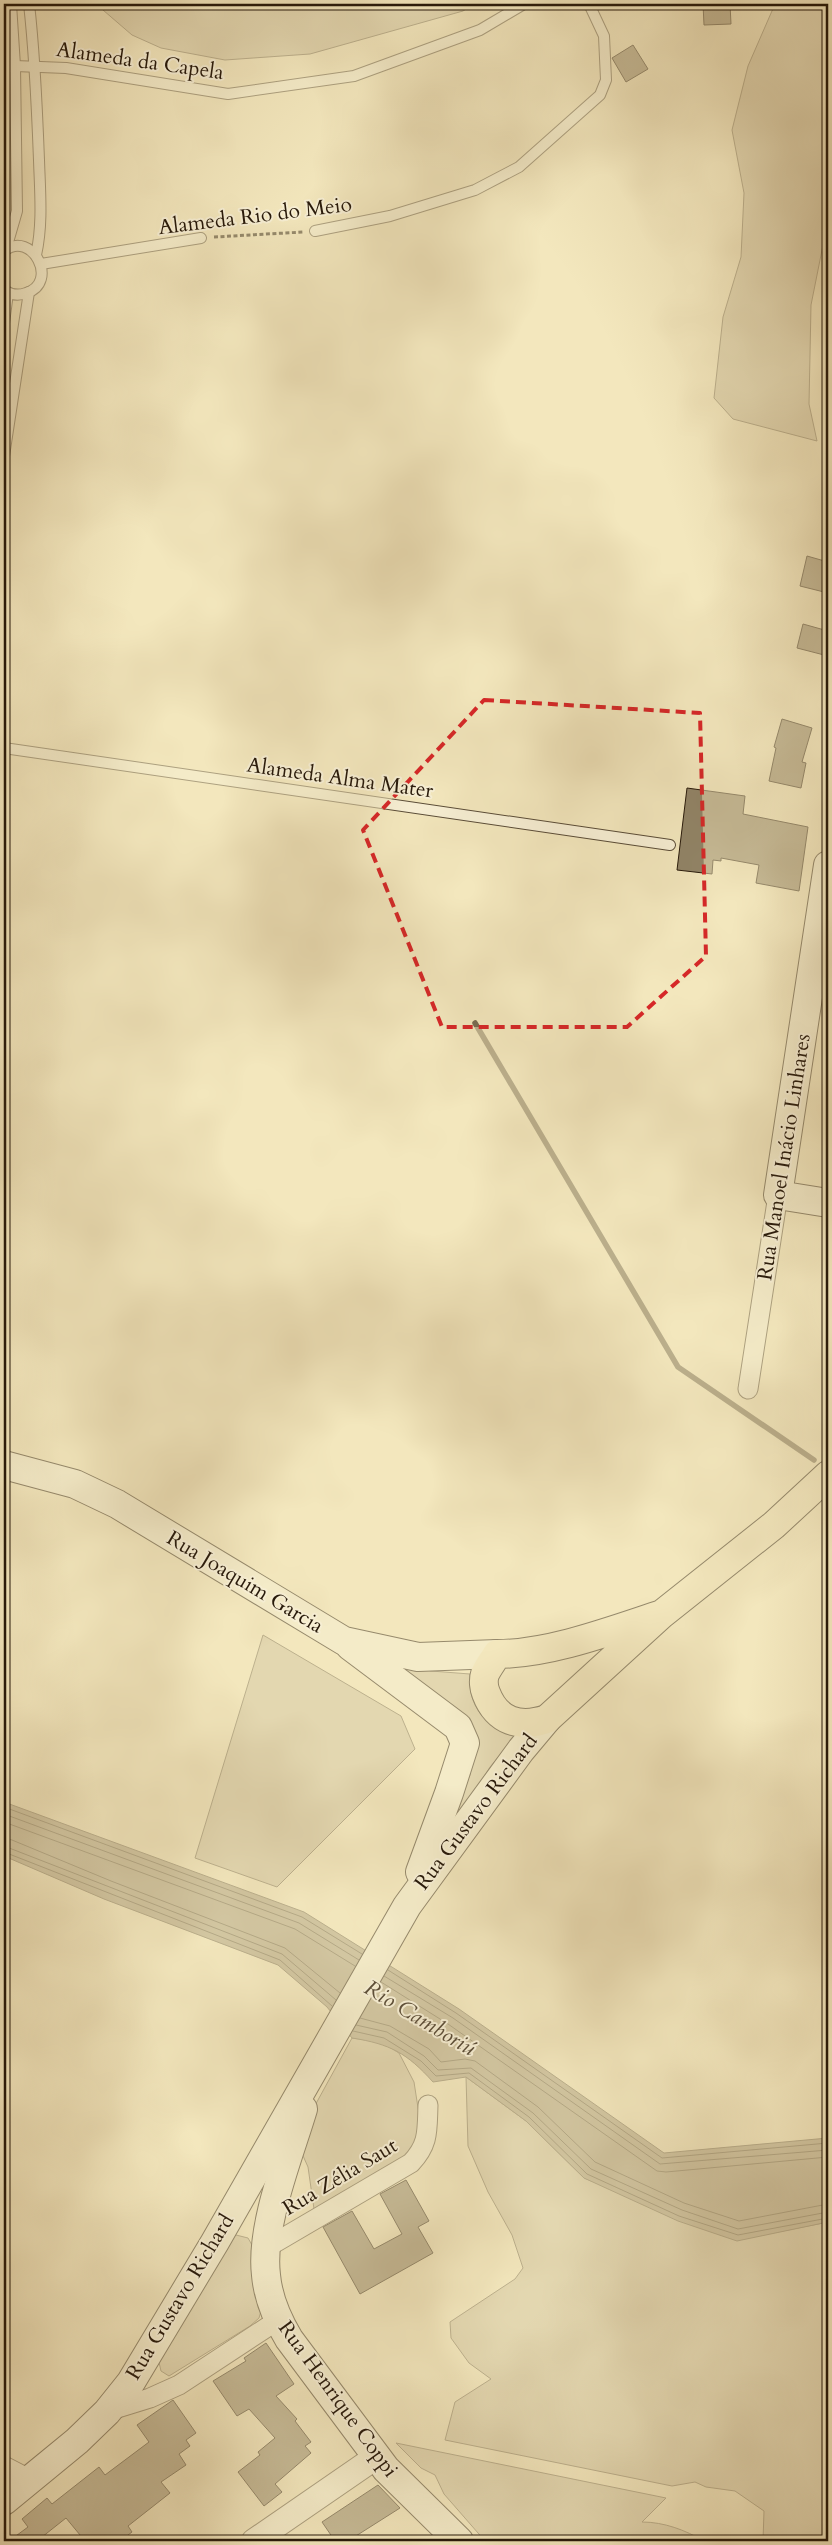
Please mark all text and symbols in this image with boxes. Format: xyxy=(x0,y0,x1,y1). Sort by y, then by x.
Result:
street label: Alameda da Capela xyxy=(54,35,226,87)
street label: Alameda Rio do Meio xyxy=(157,190,353,242)
street label: Alameda Alma Mater xyxy=(245,751,435,805)
street label: Rua Manoel Inácio Linhares xyxy=(750,1032,818,1282)
street label: Rua Joaquim Garcia xyxy=(161,1524,329,1640)
street label: Rua Gustavo Richard xyxy=(408,1728,544,1896)
water label: Rio Camboriú xyxy=(359,1973,481,2063)
street label: Rua Zélia Saut xyxy=(277,2131,403,2223)
street label: Rua Gustavo Richard xyxy=(119,2209,241,2385)
street label: Rua Henrique Coppi xyxy=(271,2315,405,2483)

